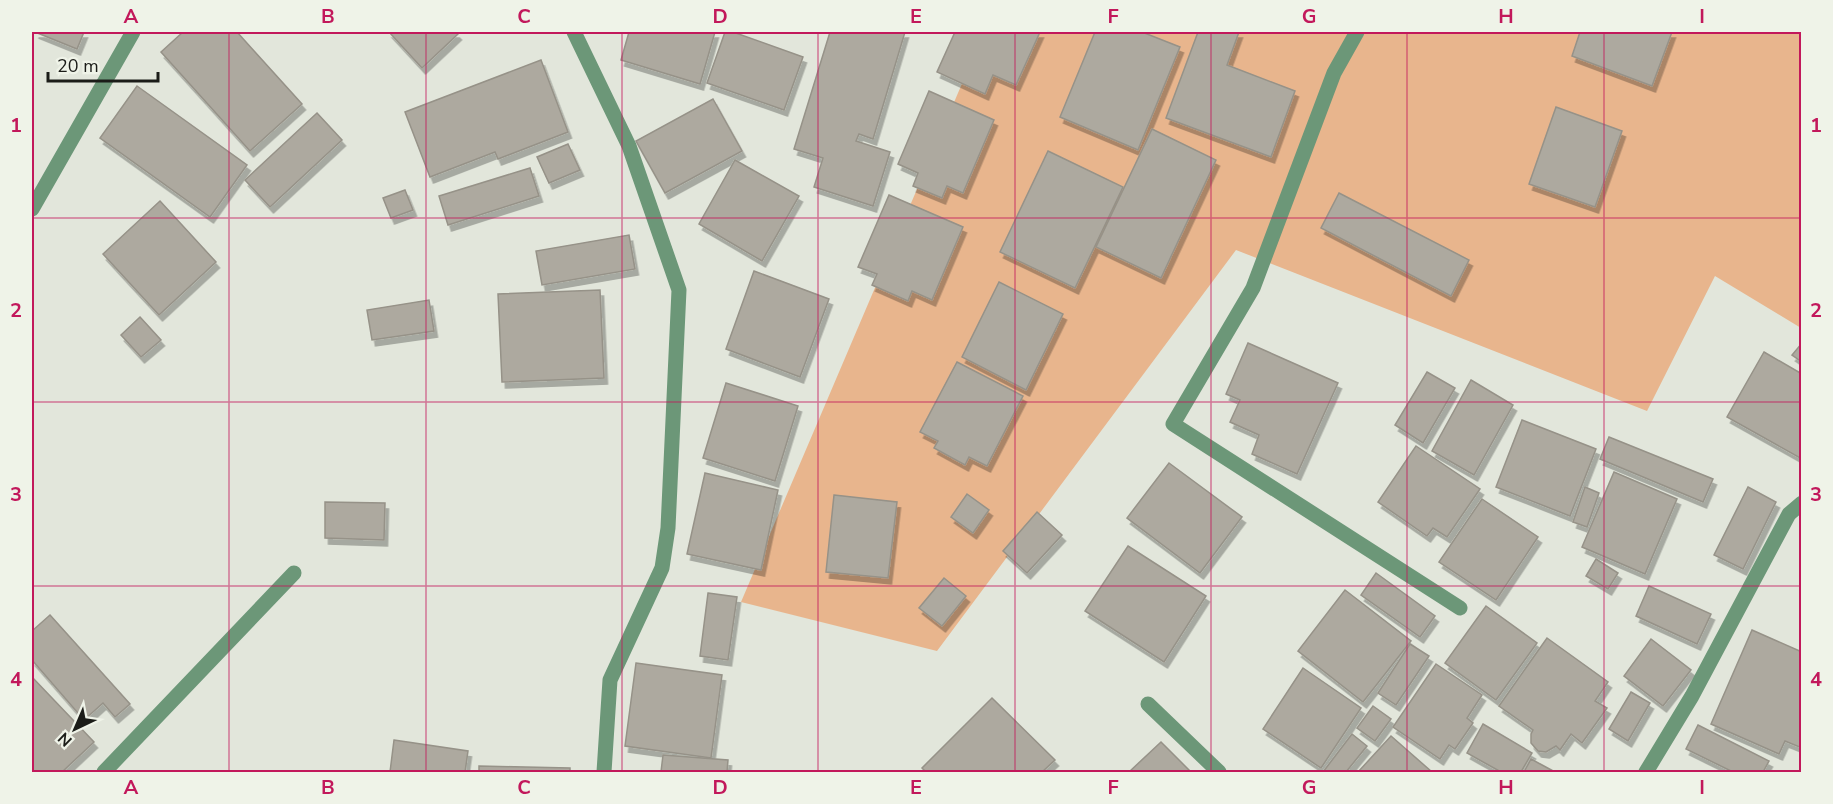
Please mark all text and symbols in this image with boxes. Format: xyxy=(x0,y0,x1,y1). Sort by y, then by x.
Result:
text: A xyxy=(124,3,139,30)
text: B xyxy=(321,3,335,30)
text: C xyxy=(517,3,531,30)
text: D xyxy=(712,3,728,30)
text: E xyxy=(910,3,922,30)
text: F xyxy=(1107,3,1119,30)
text: G xyxy=(1302,3,1316,30)
text: H xyxy=(1498,3,1514,30)
text: I xyxy=(1699,3,1705,30)
scale bar xyxy=(48,45,158,83)
text: 20 m xyxy=(57,54,99,78)
text: 1 xyxy=(10,112,22,139)
text: 1 xyxy=(1810,112,1822,139)
text: 2 xyxy=(10,297,22,324)
text: 2 xyxy=(1810,297,1822,324)
text: 3 xyxy=(10,481,22,508)
text: 3 xyxy=(1810,481,1822,508)
text: 4 xyxy=(10,666,22,693)
text: 4 xyxy=(1810,666,1822,693)
north arrow xyxy=(45,699,105,759)
text: N xyxy=(53,727,77,751)
text: A xyxy=(124,774,139,801)
text: B xyxy=(321,774,335,801)
text: C xyxy=(517,774,531,801)
text: D xyxy=(712,774,728,801)
text: E xyxy=(910,774,922,801)
text: F xyxy=(1107,774,1119,801)
text: G xyxy=(1302,774,1316,801)
text: H xyxy=(1498,774,1514,801)
text: I xyxy=(1699,774,1705,801)

